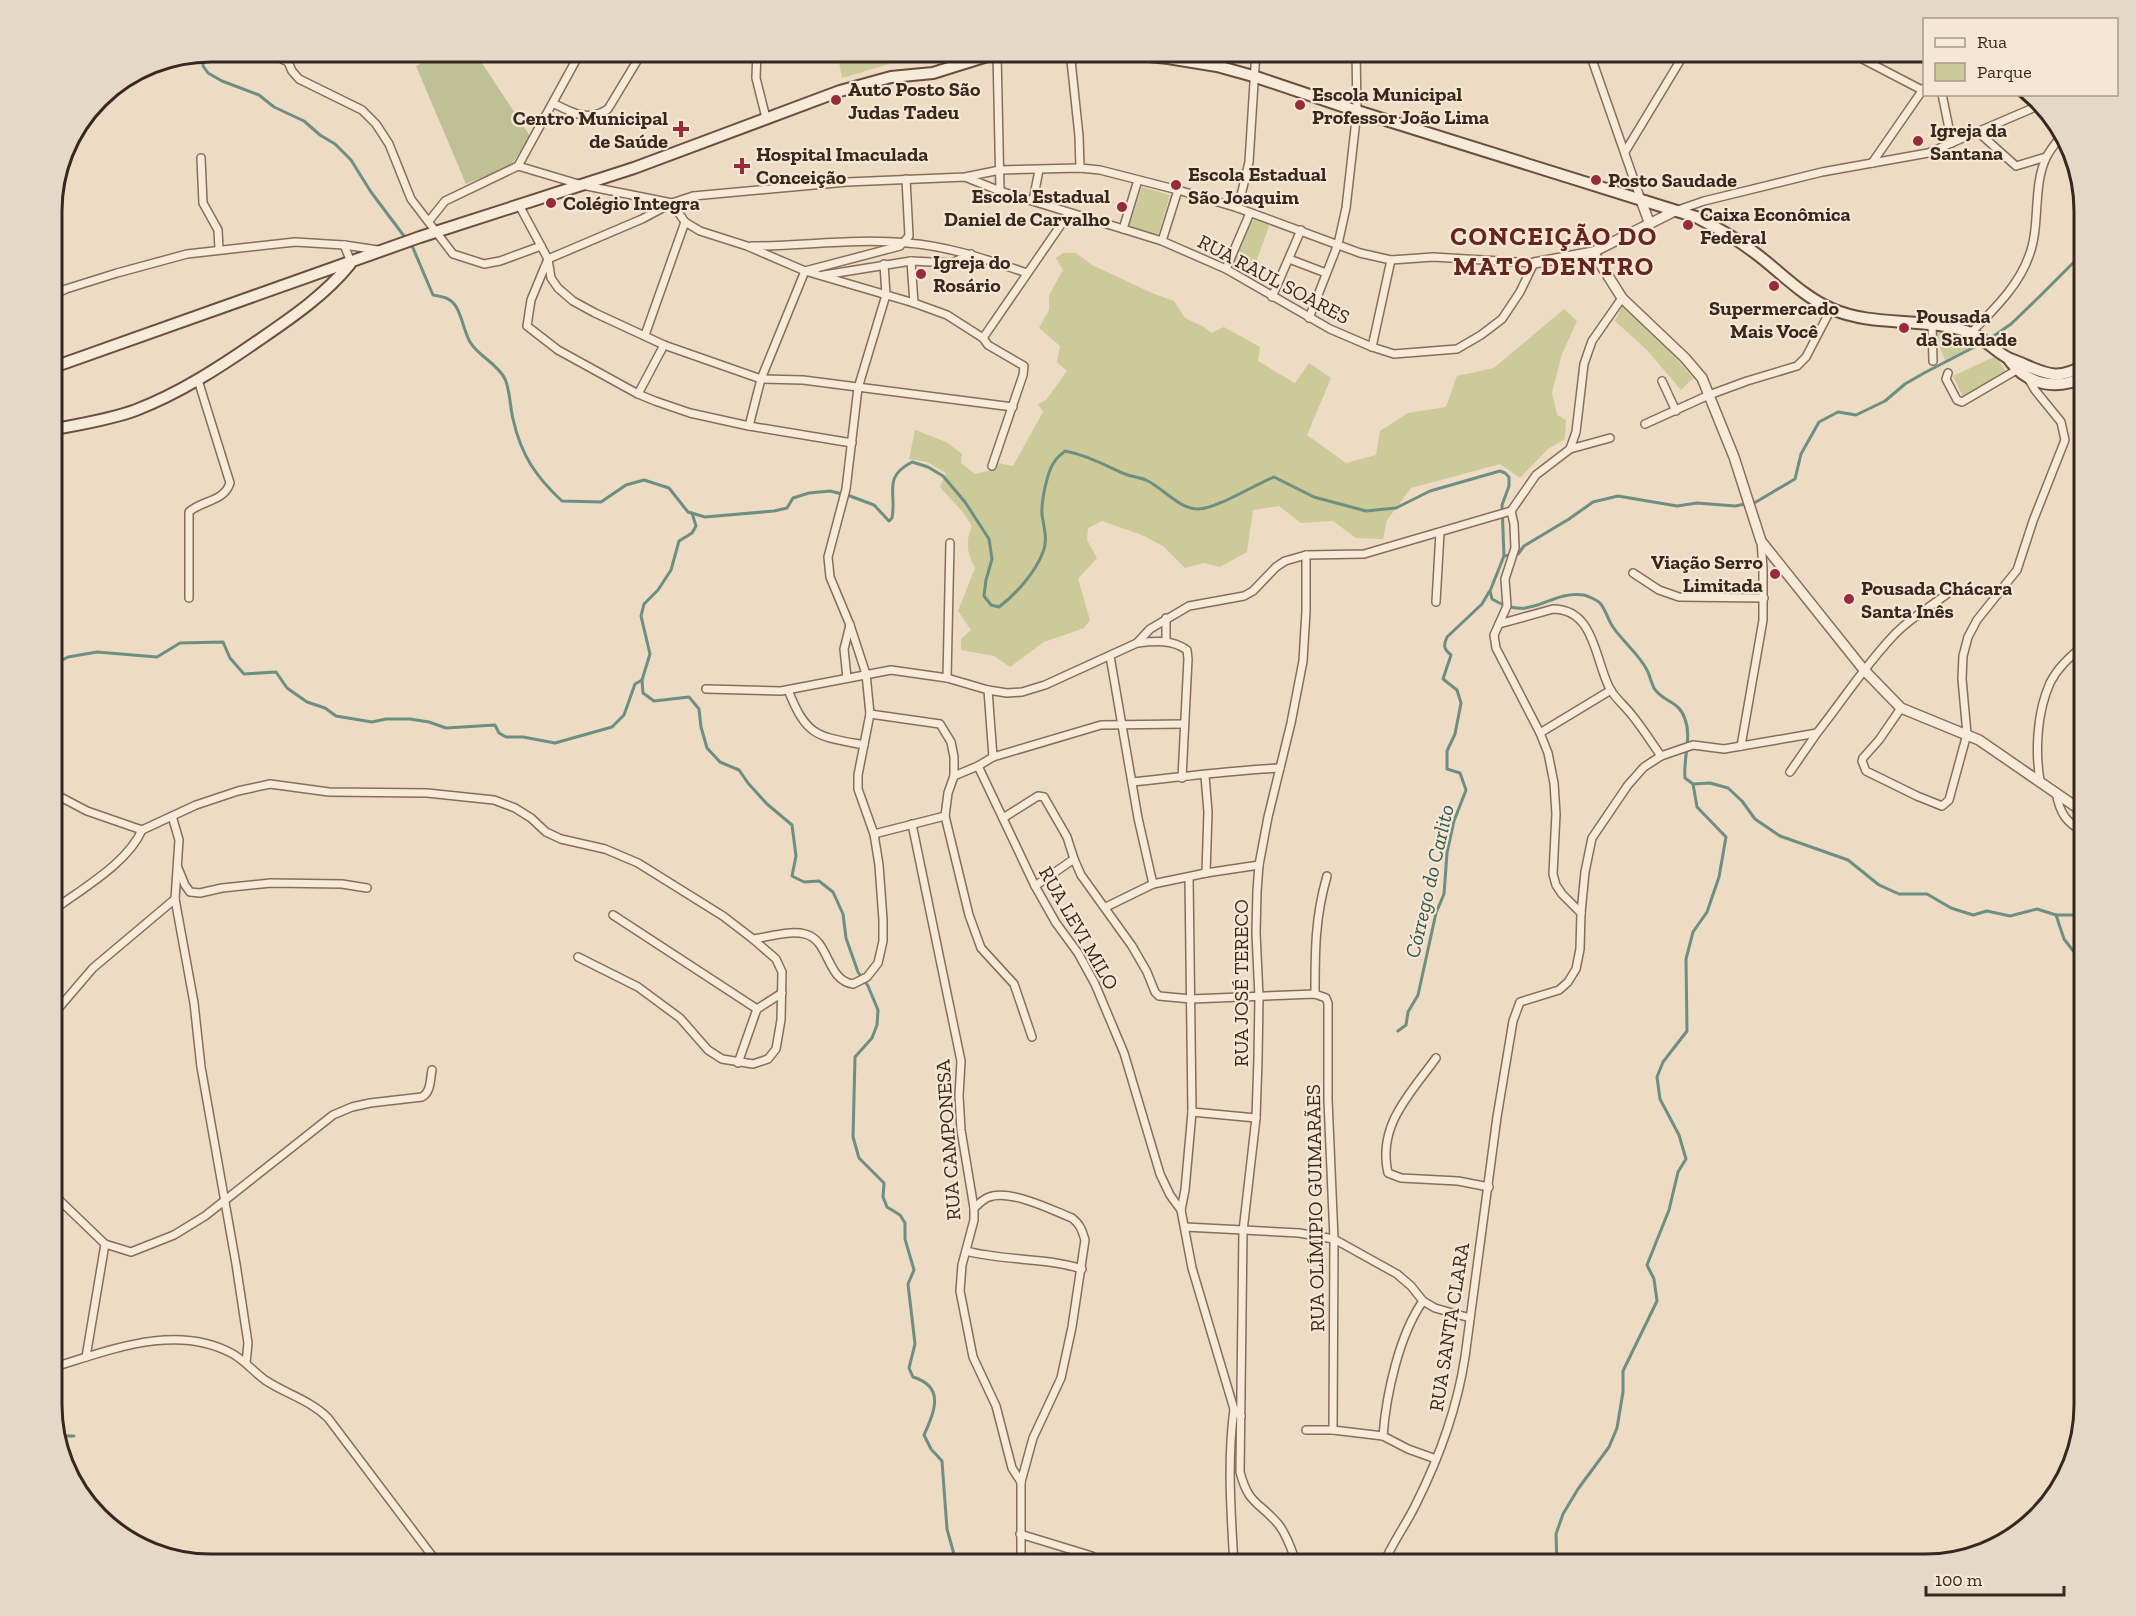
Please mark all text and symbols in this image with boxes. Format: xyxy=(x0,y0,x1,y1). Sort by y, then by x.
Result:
legend xyxy=(1923,18,2118,96)
text: Rua xyxy=(1977,31,2007,53)
text: Parque xyxy=(1977,61,2032,83)
place label: Auto Posto São Judas Tadeu xyxy=(848,77,981,124)
place label: Escola Municipal Professor João Lima xyxy=(1312,82,1489,129)
marker: Auto Posto São Judas Tadeu xyxy=(829,93,843,107)
marker: Escola Municipal Professor João Lima xyxy=(1293,98,1307,112)
place label: Centro Municipal de Saúde xyxy=(513,106,668,153)
place label: Igreja da Santana xyxy=(1930,118,2007,165)
marker: Centro Municipal de Saúde xyxy=(672,120,690,138)
marker: Igreja da Santana xyxy=(1911,134,1925,148)
place label: Hospital Imaculada Conceição xyxy=(756,142,928,189)
marker: Hospital Imaculada Conceição xyxy=(733,157,751,175)
place label: Escola Estadual São Joaquim xyxy=(1188,162,1327,209)
place label: Posto Saudade xyxy=(1608,168,1737,192)
marker: Posto Saudade xyxy=(1589,173,1603,187)
marker: Escola Estadual São Joaquim xyxy=(1169,178,1183,192)
place label: Escola Estadual Daniel de Carvalho xyxy=(944,184,1111,231)
place label: Colégio Integra xyxy=(563,191,700,215)
marker: Colégio Integra xyxy=(544,196,558,210)
marker: Escola Estadual Daniel de Carvalho xyxy=(1115,200,1129,214)
place label: Caixa Econômica Federal xyxy=(1700,202,1851,249)
marker: Caixa Econômica Federal xyxy=(1681,218,1695,232)
district label: CONCEIÇÃO DO MATO DENTRO xyxy=(1450,220,1658,282)
street label: RUA RAUL SOARES xyxy=(1194,229,1354,329)
place label: Igreja do Rosário xyxy=(933,250,1011,297)
marker: Igreja do Rosário xyxy=(914,267,928,281)
marker: Supermercado Mais Você xyxy=(1767,279,1781,293)
place label: Supermercado Mais Você xyxy=(1709,296,1840,343)
place label: Pousada da Saudade xyxy=(1916,304,2017,351)
marker: Pousada da Saudade xyxy=(1897,321,1911,335)
place label: Viação Serro Limitada xyxy=(1651,550,1764,597)
marker: Viação Serro Limitada xyxy=(1768,567,1782,581)
place label: Pousada Chácara Santa Inês xyxy=(1861,576,2012,623)
marker: Pousada Chácara Santa Inês xyxy=(1842,592,1856,606)
water label: Córrego do Carlito xyxy=(1399,802,1459,960)
street label: RUA LEVI MILO xyxy=(1034,862,1124,994)
street label: RUA JOSÉ TERECO xyxy=(1229,899,1253,1067)
street label: RUA CAMPONESA xyxy=(930,1058,966,1221)
street label: RUA OLÍMIPIO GUIMARÃES xyxy=(1301,1084,1329,1332)
street label: RUA SANTA CLARA xyxy=(1424,1240,1474,1413)
scale bar xyxy=(1926,1559,2064,1597)
text: 100 m xyxy=(1935,1569,1983,1591)

